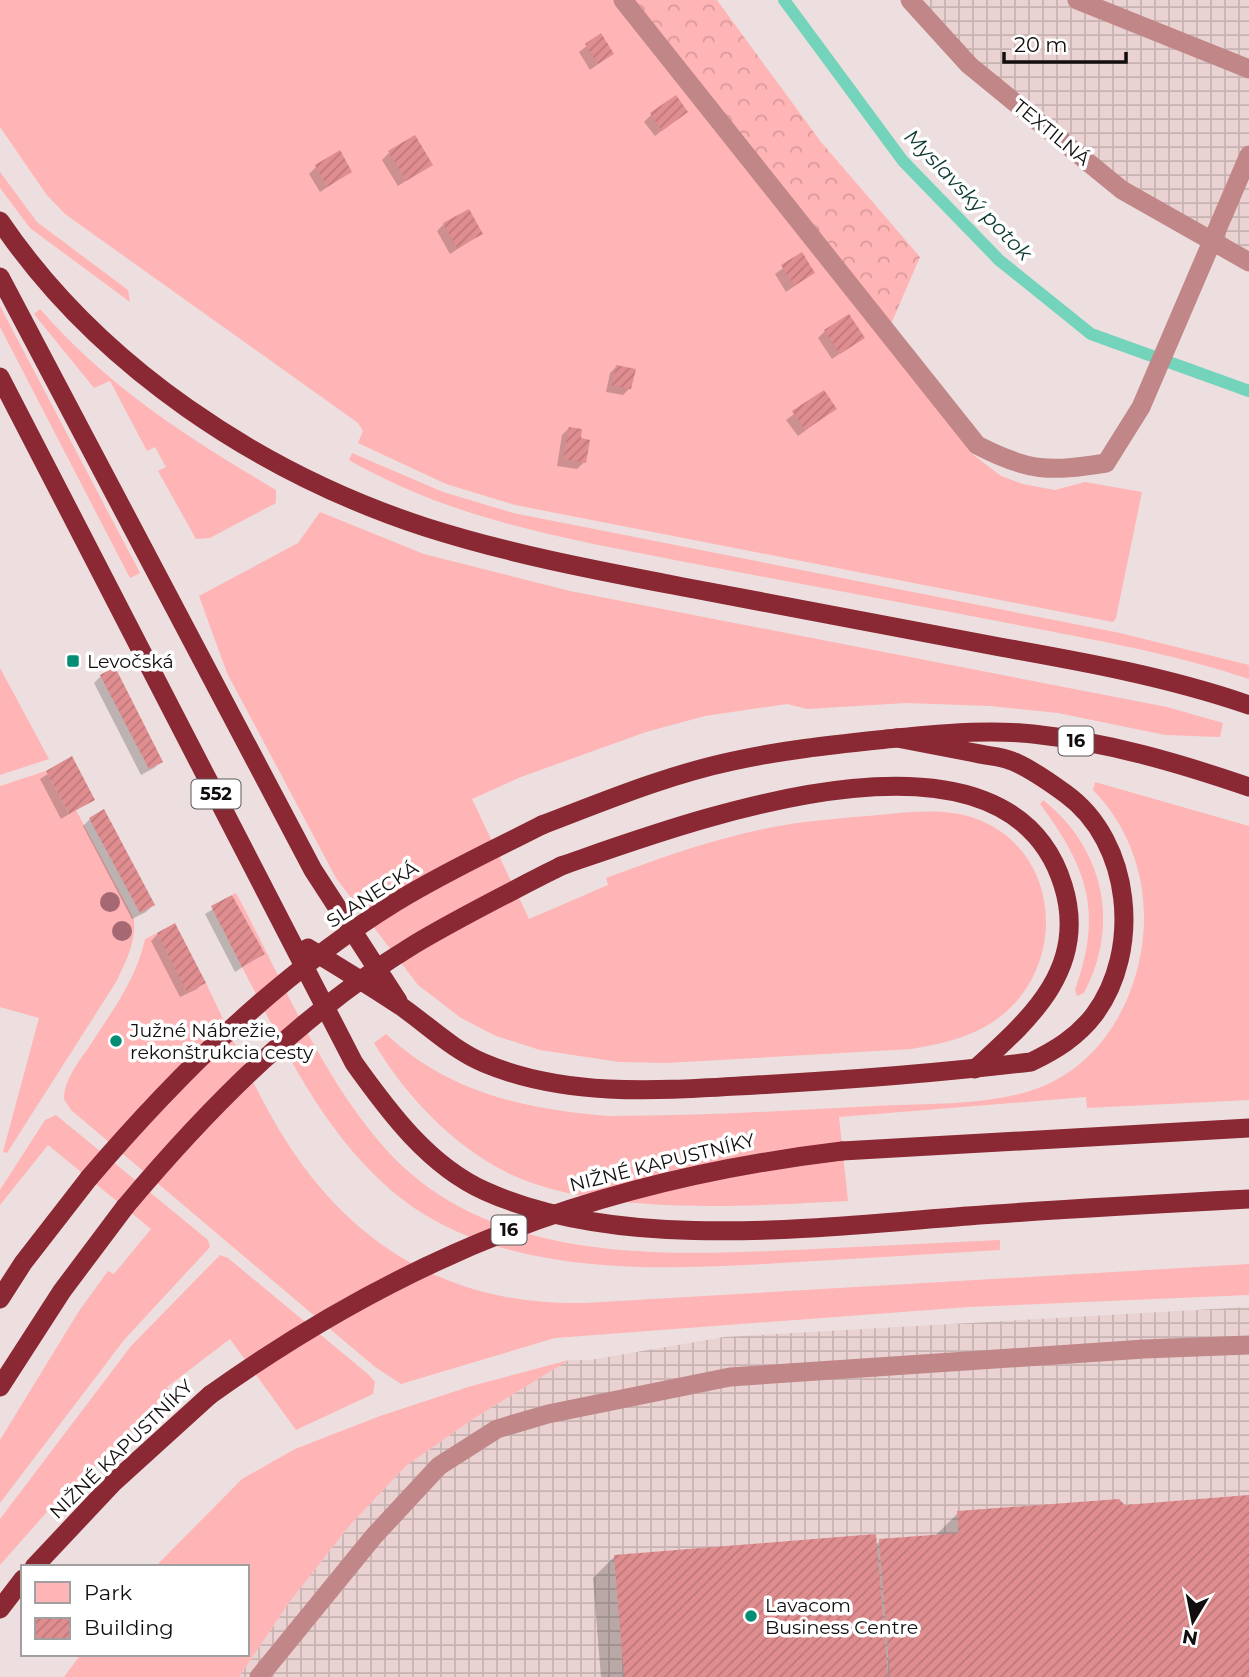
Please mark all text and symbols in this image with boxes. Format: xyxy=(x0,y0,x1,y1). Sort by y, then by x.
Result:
scale bar xyxy=(1004,21,1126,65)
text: 20 m xyxy=(1014,32,1068,57)
street label: TEXTILNÁ xyxy=(1009,94,1095,171)
water label: Myslavský potok xyxy=(899,124,1038,267)
place label: Levočská xyxy=(87,650,174,673)
marker: Levočská xyxy=(65,653,81,669)
road number: 16 xyxy=(1058,726,1094,756)
road number: 552 xyxy=(192,780,241,808)
street label: SLANECKÁ xyxy=(322,856,423,933)
place label: Južné Nábrežie, rekonštrukcia cesty xyxy=(129,1019,314,1064)
marker: Južné Nábrežie, rekonštrukcia cesty xyxy=(108,1033,124,1049)
street label: NIŽNÉ KAPUSTNÍKY xyxy=(567,1128,758,1197)
road number: 16 xyxy=(491,1216,526,1245)
street label: NIŽNÉ KAPUSTNÍKY xyxy=(45,1374,198,1524)
legend xyxy=(21,1565,248,1656)
text: Park xyxy=(84,1580,132,1605)
north arrow xyxy=(1158,1586,1228,1656)
place label: Lavacom Business Centre xyxy=(765,1594,918,1639)
marker: Lavacom Business Centre xyxy=(743,1608,759,1624)
text: Building xyxy=(84,1615,174,1640)
text: N xyxy=(1181,1625,1200,1650)

